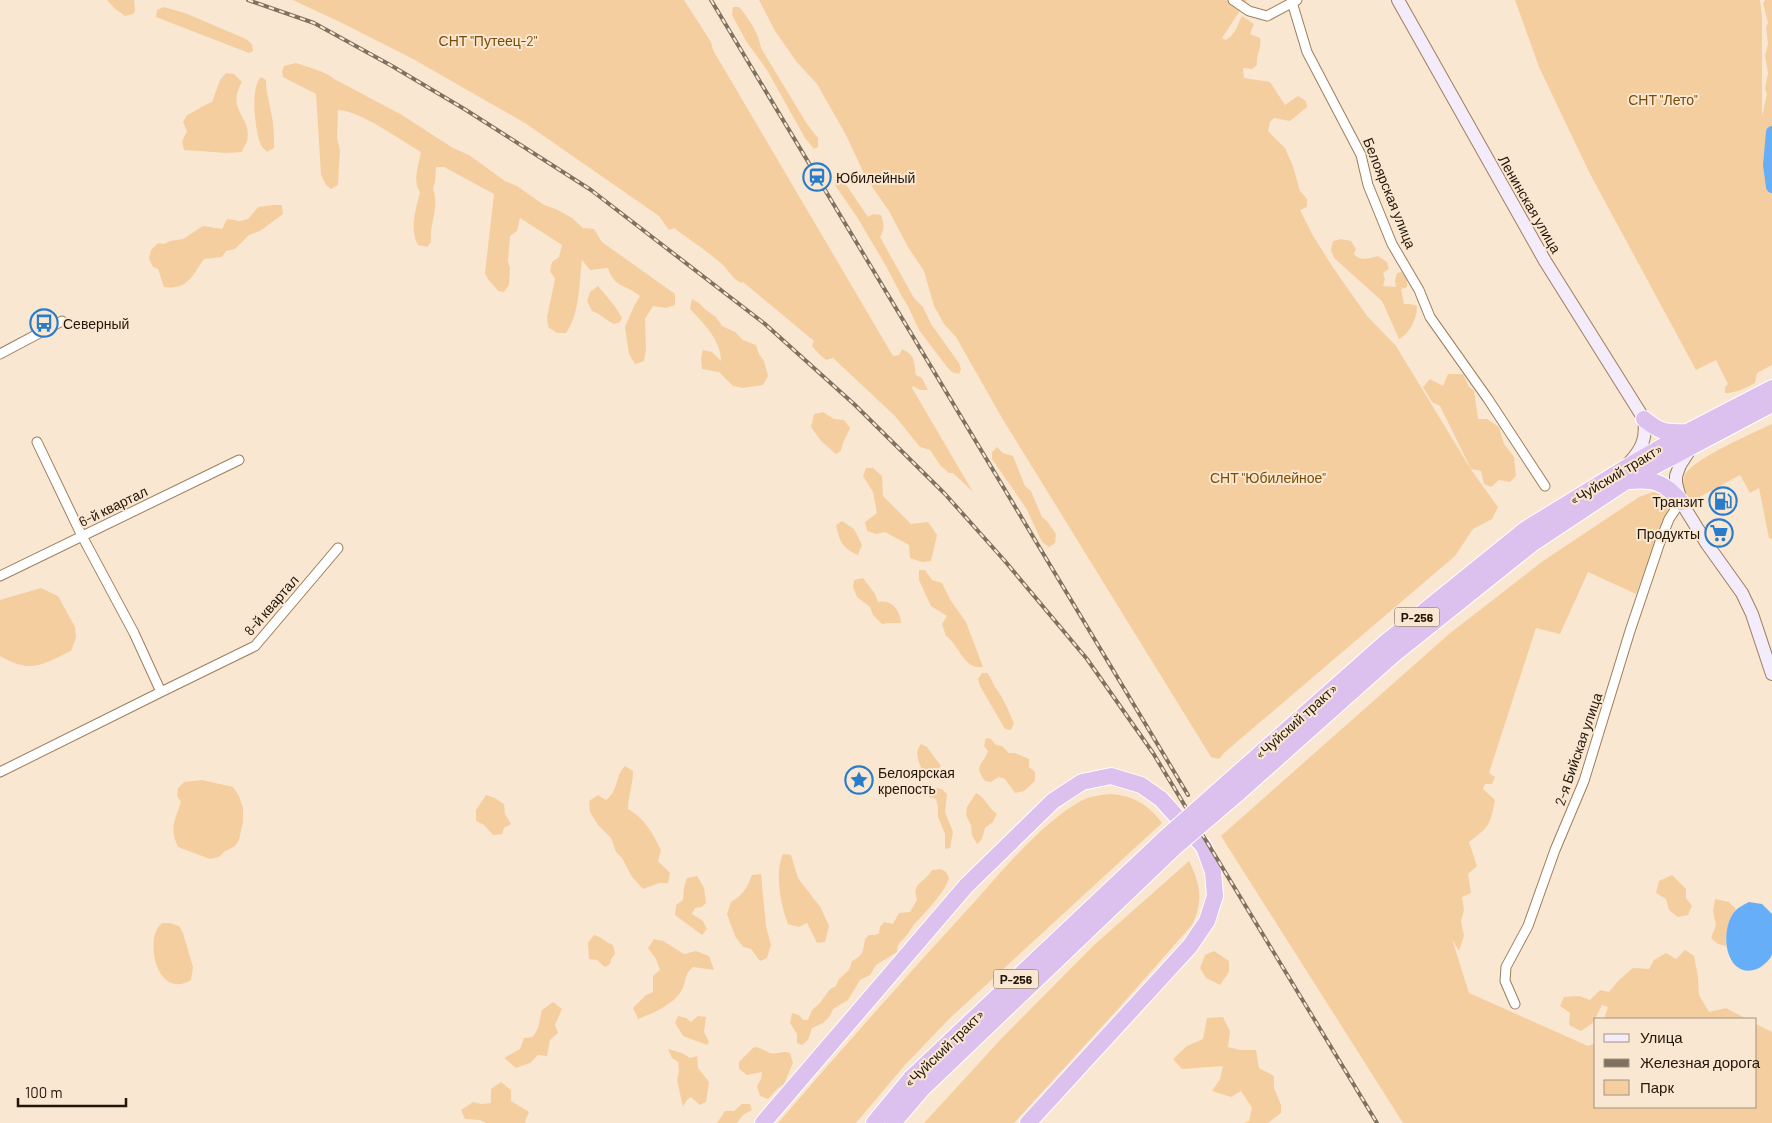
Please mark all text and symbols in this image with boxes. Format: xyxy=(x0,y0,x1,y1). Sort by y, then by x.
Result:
park label: СНТ "Путеец-2" xyxy=(439,32,538,49)
park label: СНТ "Лето" xyxy=(1628,91,1698,108)
street label: Белоярская улица xyxy=(1360,135,1420,251)
street label: Ленинская улица xyxy=(1495,152,1565,256)
station icon: Юбилейный xyxy=(802,162,832,192)
place label: Юбилейный xyxy=(836,169,915,186)
bus stop icon: Северный xyxy=(29,308,59,338)
place label: Северный xyxy=(63,315,129,332)
street label: «Чуйский тракт» xyxy=(1566,440,1666,508)
park label: СНТ "Юбилейное" xyxy=(1210,469,1326,486)
street label: 6-й квартал xyxy=(76,482,150,530)
fuel station icon: Транзит xyxy=(1708,486,1738,516)
place label: Транзит xyxy=(1652,493,1705,510)
supermarket icon: Продукты xyxy=(1704,518,1734,548)
place label: Продукты xyxy=(1637,525,1700,542)
street label: 8-й квартал xyxy=(240,571,302,639)
road number: Р-256 xyxy=(1394,608,1440,626)
street label: «Чуйский тракт» xyxy=(1251,679,1341,763)
street label: 2-я Бийская улица xyxy=(1551,690,1605,808)
place label: Белоярская крепость xyxy=(878,764,955,797)
place icon: Белоярская крепость xyxy=(844,765,874,795)
road number: Р-256 xyxy=(994,970,1038,989)
street label: «Чуйский тракт» xyxy=(900,1005,988,1091)
legend xyxy=(1594,1018,1757,1108)
text: Улица xyxy=(1640,1028,1683,1046)
text: Железная дорога xyxy=(1640,1053,1761,1071)
scale bar xyxy=(18,1076,125,1108)
text: Парк xyxy=(1640,1078,1674,1096)
text: 100 m xyxy=(25,1083,63,1101)

